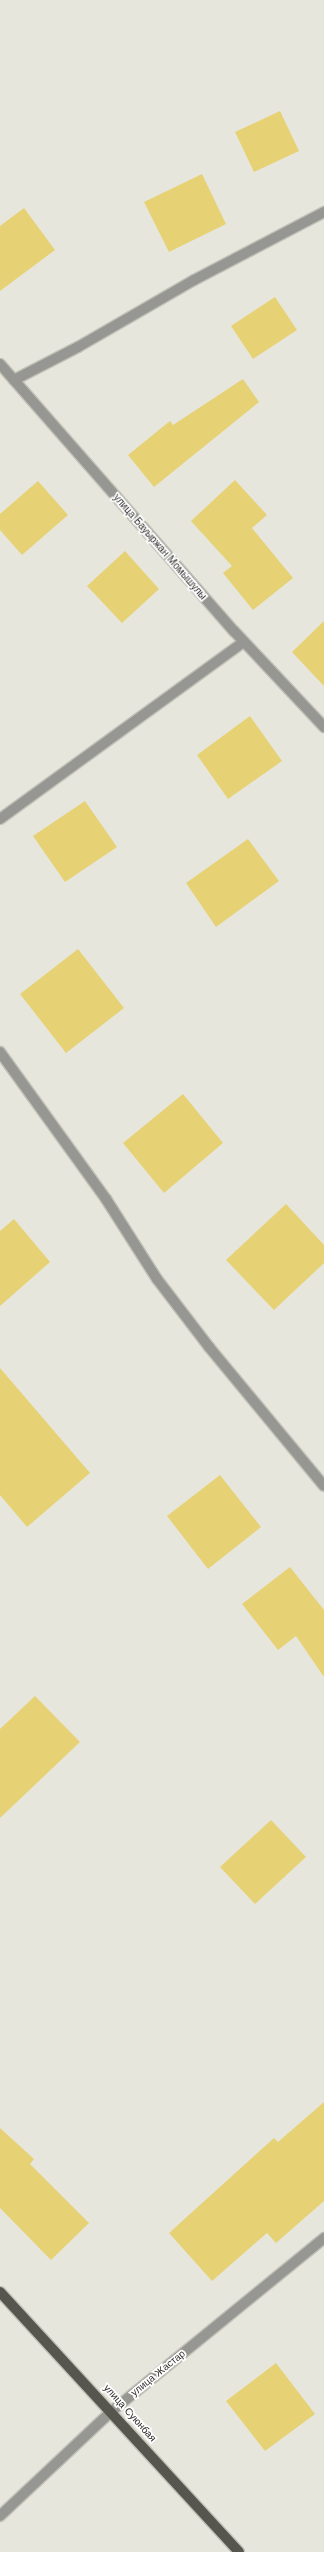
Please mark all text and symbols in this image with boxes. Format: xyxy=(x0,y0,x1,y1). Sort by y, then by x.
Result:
street label: улица Бауыржан Момышулы xyxy=(111,492,209,602)
street label: улица Жастар xyxy=(128,2347,188,2399)
street label: улица Суюнбая xyxy=(101,2382,159,2444)

